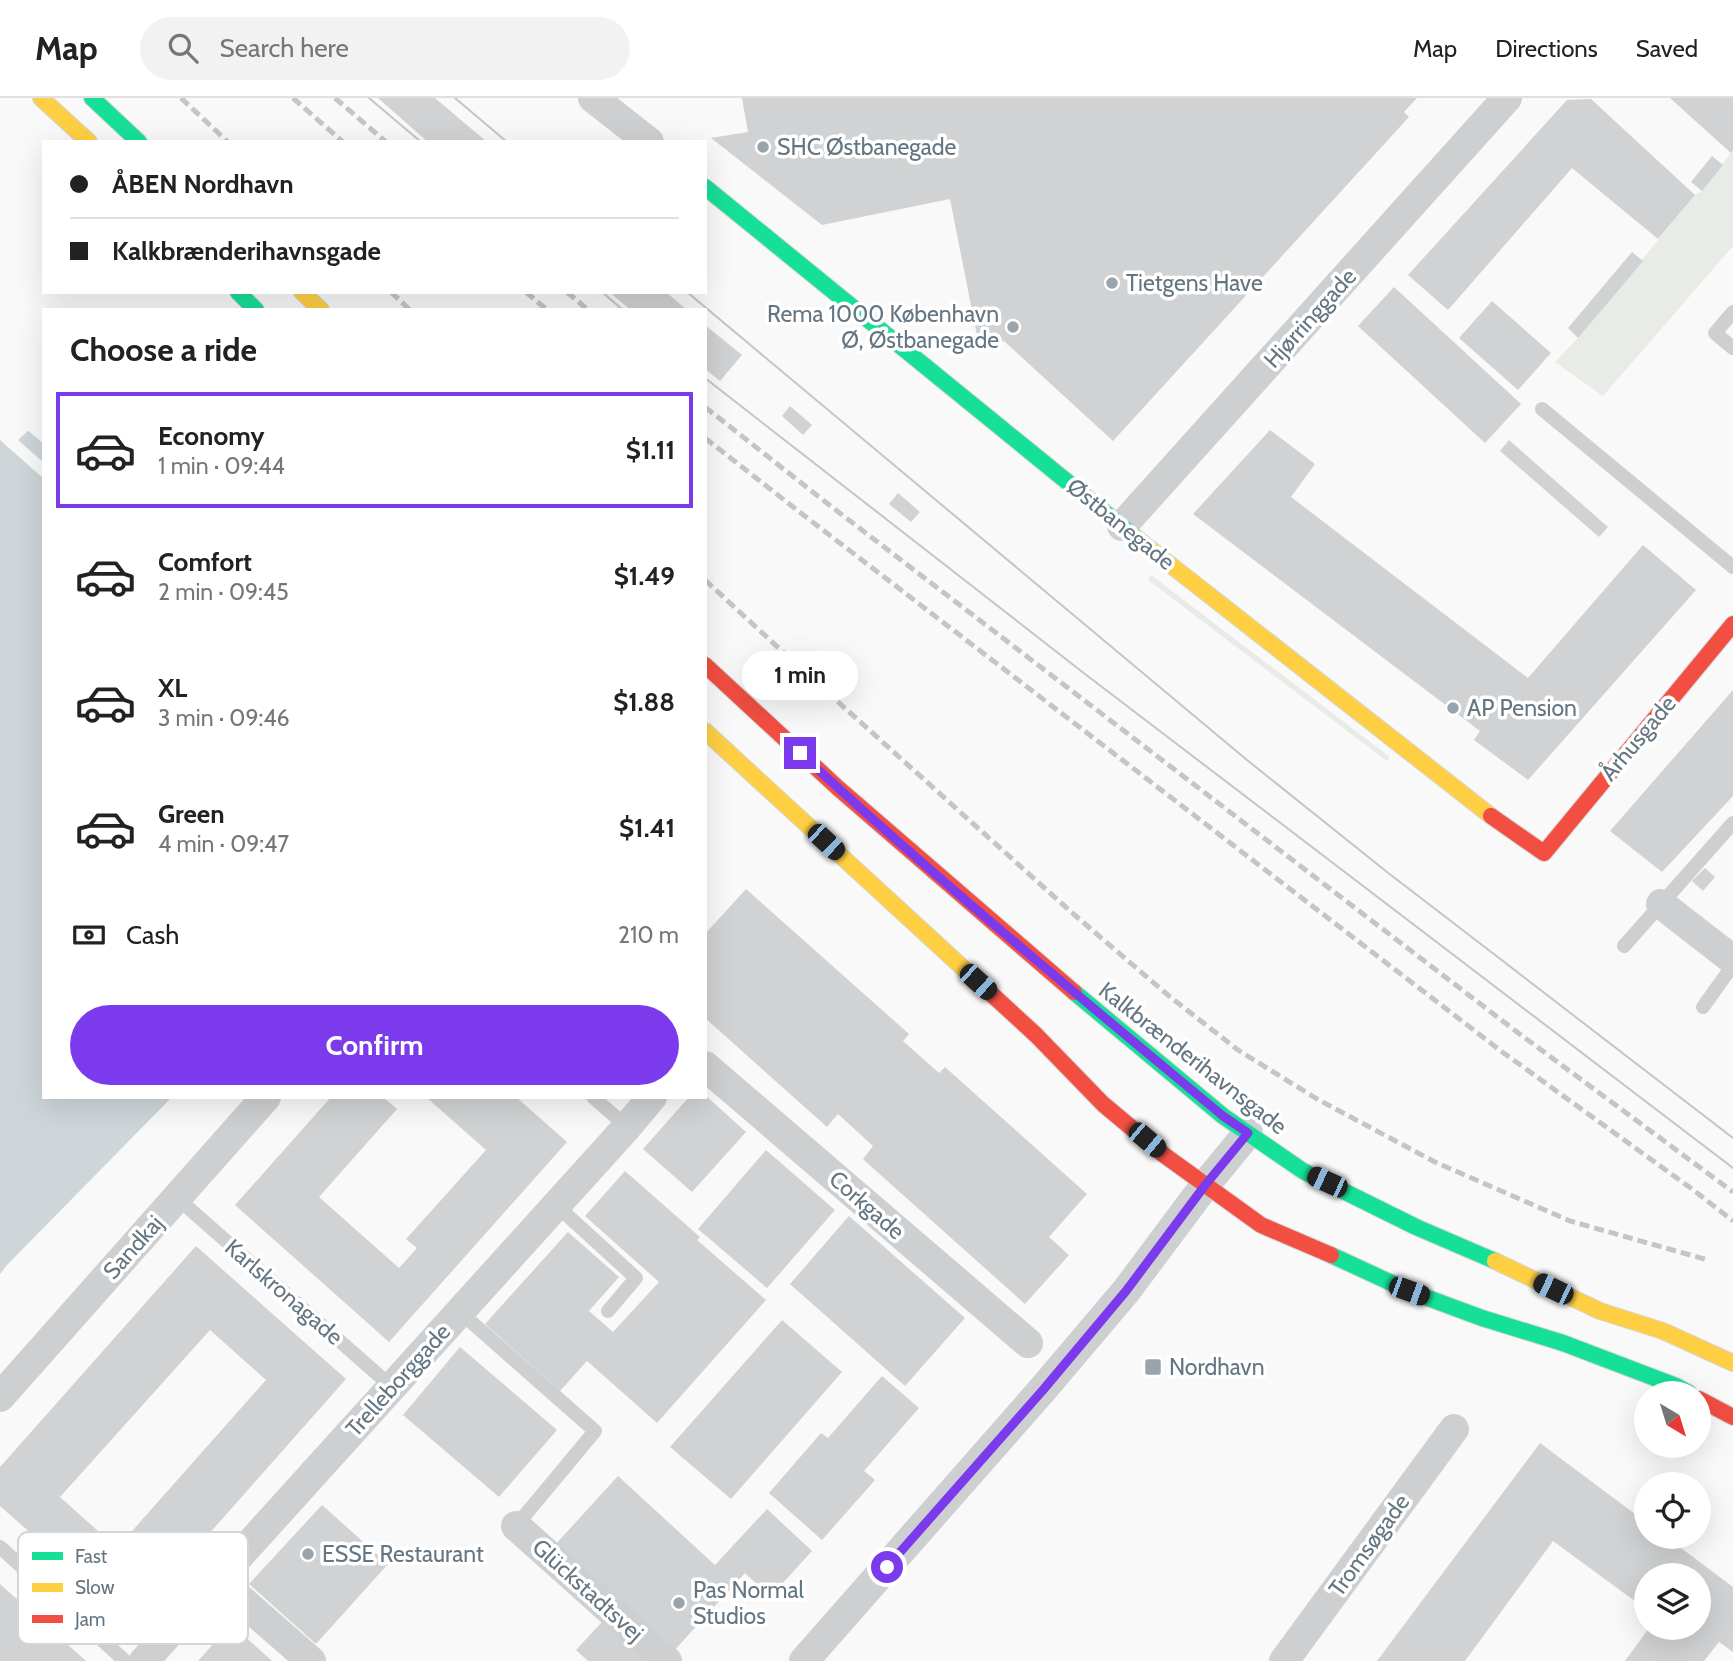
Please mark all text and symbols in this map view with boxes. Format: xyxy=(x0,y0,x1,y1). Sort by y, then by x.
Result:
search box xyxy=(140,17,630,80)
text: Map xyxy=(35,28,98,68)
icon: search xyxy=(164,29,202,67)
text: Search here xyxy=(220,32,349,64)
text: Map xyxy=(1413,34,1457,63)
text: Directions xyxy=(1495,34,1598,63)
text: Saved xyxy=(1636,34,1698,63)
place label: SHC Østbanegade xyxy=(777,133,957,161)
marker: SHC Østbanegade xyxy=(755,139,771,155)
text: ÅBEN Nordhavn xyxy=(112,168,294,200)
text: Kalkbrænderihavnsgade xyxy=(112,235,381,267)
street label: Hjørringgade xyxy=(1258,262,1362,374)
place label: Tietgens Have xyxy=(1126,269,1263,297)
marker: Tietgens Have xyxy=(1104,275,1120,291)
place label: Rema 1000 København Ø, Østbanegade xyxy=(767,300,999,354)
marker: Rema 1000 København Ø, Østbanegade xyxy=(1005,319,1021,335)
text: Choose a ride xyxy=(70,330,257,369)
icon: car xyxy=(74,419,137,482)
text: Economy xyxy=(158,420,264,452)
text: $1.11 xyxy=(626,434,675,466)
text: 1 min · 09:44 xyxy=(158,452,285,480)
street label: Østbanegade xyxy=(1062,472,1181,576)
icon: car xyxy=(74,545,137,608)
text: Comfort xyxy=(158,546,252,578)
text: $1.49 xyxy=(614,560,675,592)
text: 2 min · 09:45 xyxy=(158,578,289,606)
callout: 1 min xyxy=(742,652,858,700)
text: 1 min xyxy=(774,661,826,689)
icon: car xyxy=(74,671,137,734)
text: XL xyxy=(158,672,187,704)
text: $1.88 xyxy=(613,686,675,718)
street label: Århusgade xyxy=(1594,689,1682,786)
place label: AP Pension xyxy=(1467,694,1577,722)
marker: AP Pension xyxy=(1445,700,1461,716)
text: 3 min · 09:46 xyxy=(158,704,290,732)
route end xyxy=(784,737,816,769)
icon: car xyxy=(74,797,137,860)
text: Green xyxy=(158,798,225,830)
text: $1.41 xyxy=(619,812,675,844)
car xyxy=(804,820,849,864)
text: 4 min · 09:47 xyxy=(158,830,289,858)
icon: cash xyxy=(70,916,108,954)
text: Cash xyxy=(126,919,179,951)
text: 210 m xyxy=(618,921,679,949)
car xyxy=(956,960,1001,1004)
street label: Kalkbrænderihavnsgade xyxy=(1093,976,1293,1140)
button: Confirm xyxy=(70,1005,679,1085)
car xyxy=(1125,1118,1170,1162)
car xyxy=(1304,1164,1351,1200)
street label: Corkgade xyxy=(824,1165,911,1245)
street label: Sandkaj xyxy=(97,1209,169,1285)
street label: Karlskronagade xyxy=(219,1233,349,1351)
car xyxy=(1530,1270,1577,1308)
car xyxy=(1386,1274,1433,1308)
street label: Trelleborggade xyxy=(340,1318,456,1442)
place label: Nordhavn xyxy=(1169,1353,1265,1381)
marker: Nordhavn xyxy=(1143,1357,1163,1377)
north arrow xyxy=(1634,1381,1712,1458)
map controls xyxy=(1634,1381,1711,1640)
button: locate xyxy=(1634,1472,1711,1549)
street label: Tromsøgade xyxy=(1323,1488,1415,1601)
legend xyxy=(18,1532,248,1644)
street label: Glückstadtsvej xyxy=(527,1533,649,1647)
place label: ESSE Restaurant xyxy=(322,1540,484,1568)
text: Fast xyxy=(75,1545,108,1568)
marker: ESSE Restaurant xyxy=(300,1546,316,1562)
route start xyxy=(871,1551,903,1583)
button: layers xyxy=(1634,1563,1711,1640)
text: Slow xyxy=(75,1576,115,1599)
place label: Pas Normal Studios xyxy=(693,1576,805,1630)
marker: Pas Normal Studios xyxy=(671,1595,687,1611)
text: Jam xyxy=(74,1608,105,1631)

